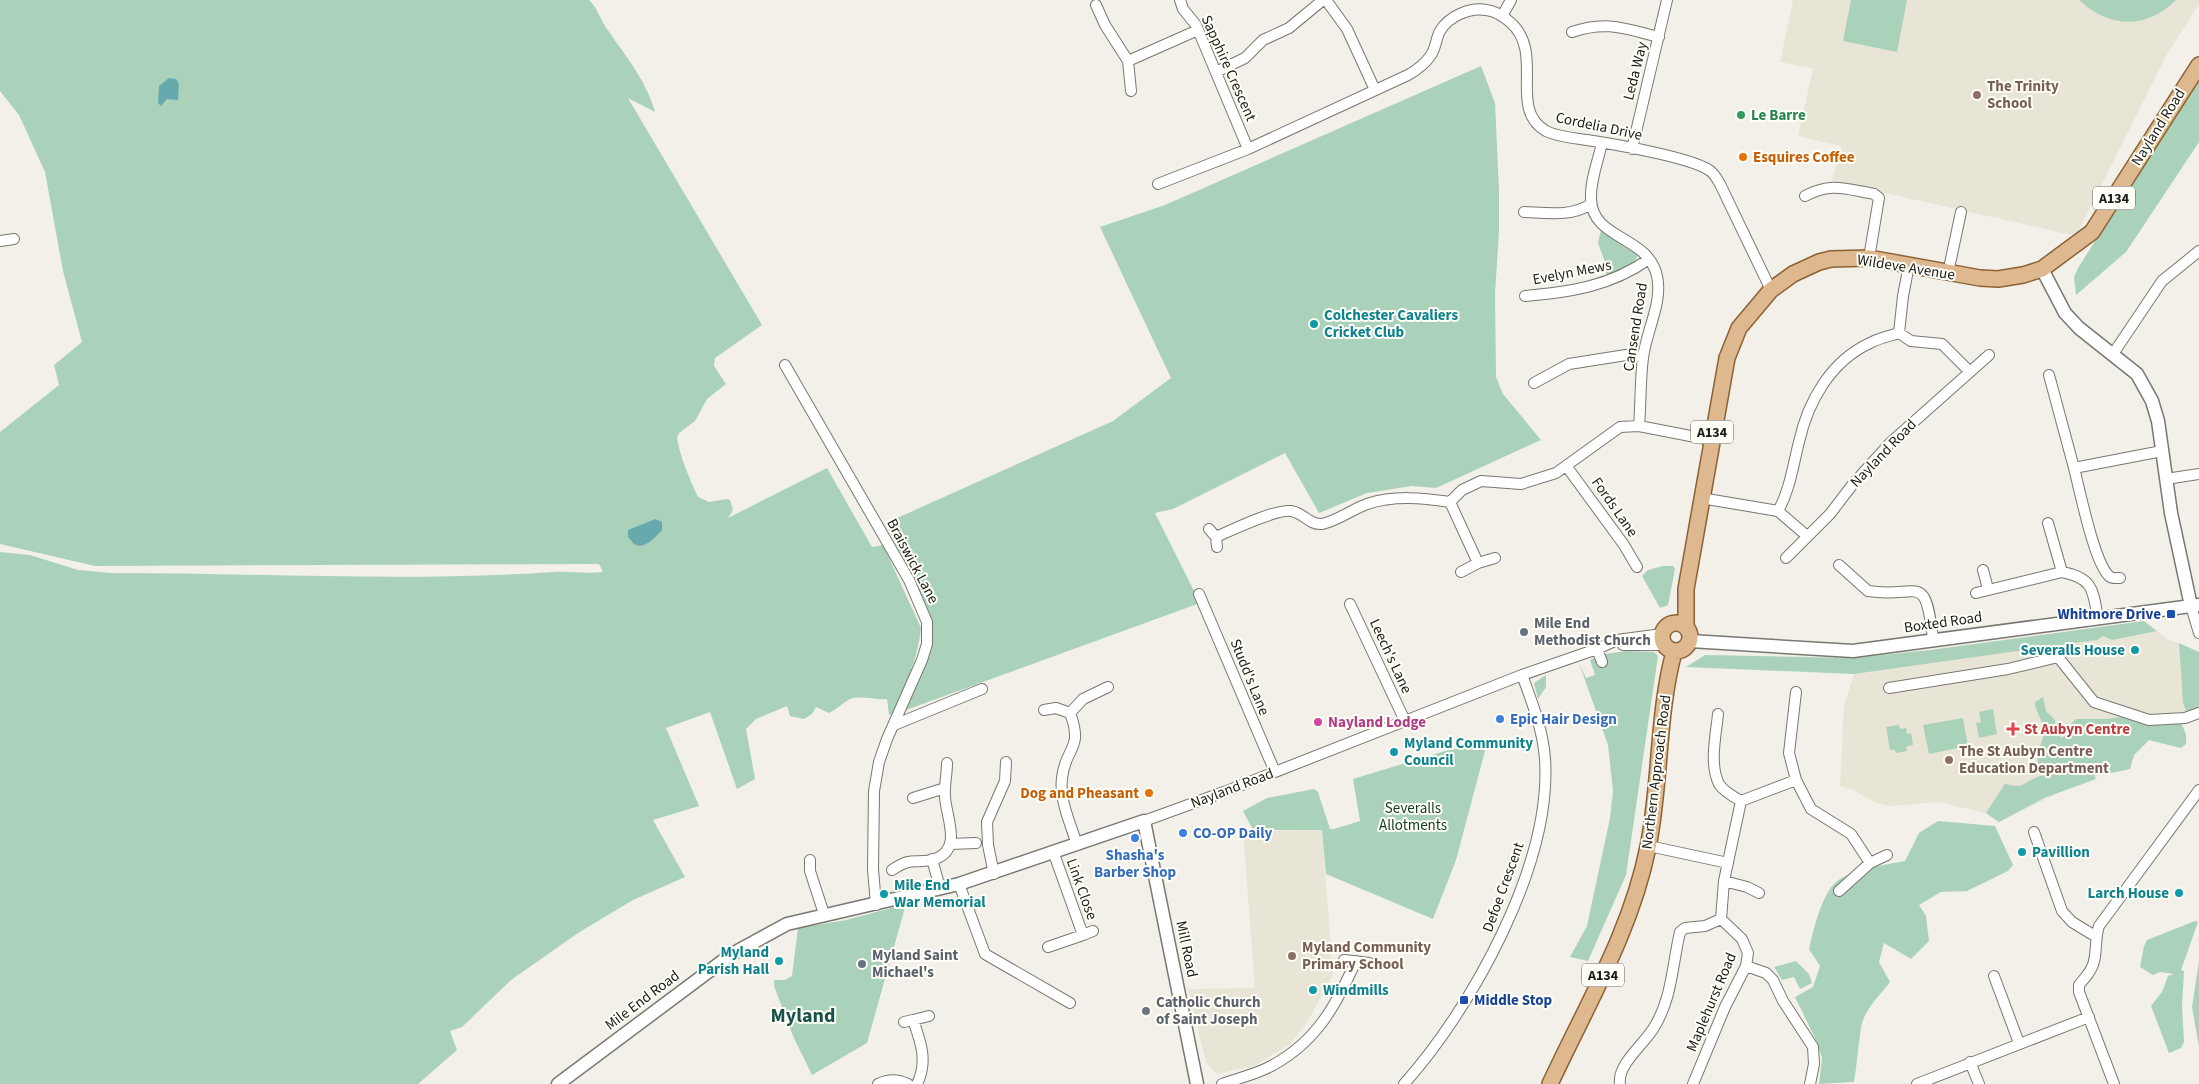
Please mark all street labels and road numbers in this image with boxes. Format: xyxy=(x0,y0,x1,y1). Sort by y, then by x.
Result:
street label: Sapphire Crescent xyxy=(1196,12,1261,125)
street label: Leda Way xyxy=(1618,40,1653,103)
street label: Nayland Road xyxy=(2126,85,2190,170)
street label: Cordelia Drive xyxy=(1554,107,1644,146)
road number: A134 xyxy=(2093,187,2135,210)
street label: Wildeve Avenue xyxy=(1855,249,1956,286)
street label: Evelyn Mews xyxy=(1531,255,1613,290)
street label: Cansend Road xyxy=(1618,281,1653,373)
street label: Nayland Road xyxy=(1845,415,1921,492)
road number: A134 xyxy=(1691,421,1733,444)
street label: Fords Lane xyxy=(1586,473,1643,541)
street label: Braiswick Lane xyxy=(881,515,944,607)
street label: Boxted Road xyxy=(1903,607,1984,638)
street label: Leech's Lane xyxy=(1364,615,1417,697)
street label: Studd's Lane xyxy=(1225,636,1274,719)
street label: Northern Approach Road xyxy=(1637,694,1676,851)
street label: Nayland Road xyxy=(1188,763,1277,814)
street label: Defoe Crescent xyxy=(1478,839,1529,935)
street label: Link Close xyxy=(1061,856,1102,923)
street label: Mill Road xyxy=(1170,919,1203,979)
street label: Maplehurst Road xyxy=(1681,949,1742,1055)
road number: A134 xyxy=(1582,964,1624,986)
street label: Mile End Road xyxy=(601,965,684,1035)

